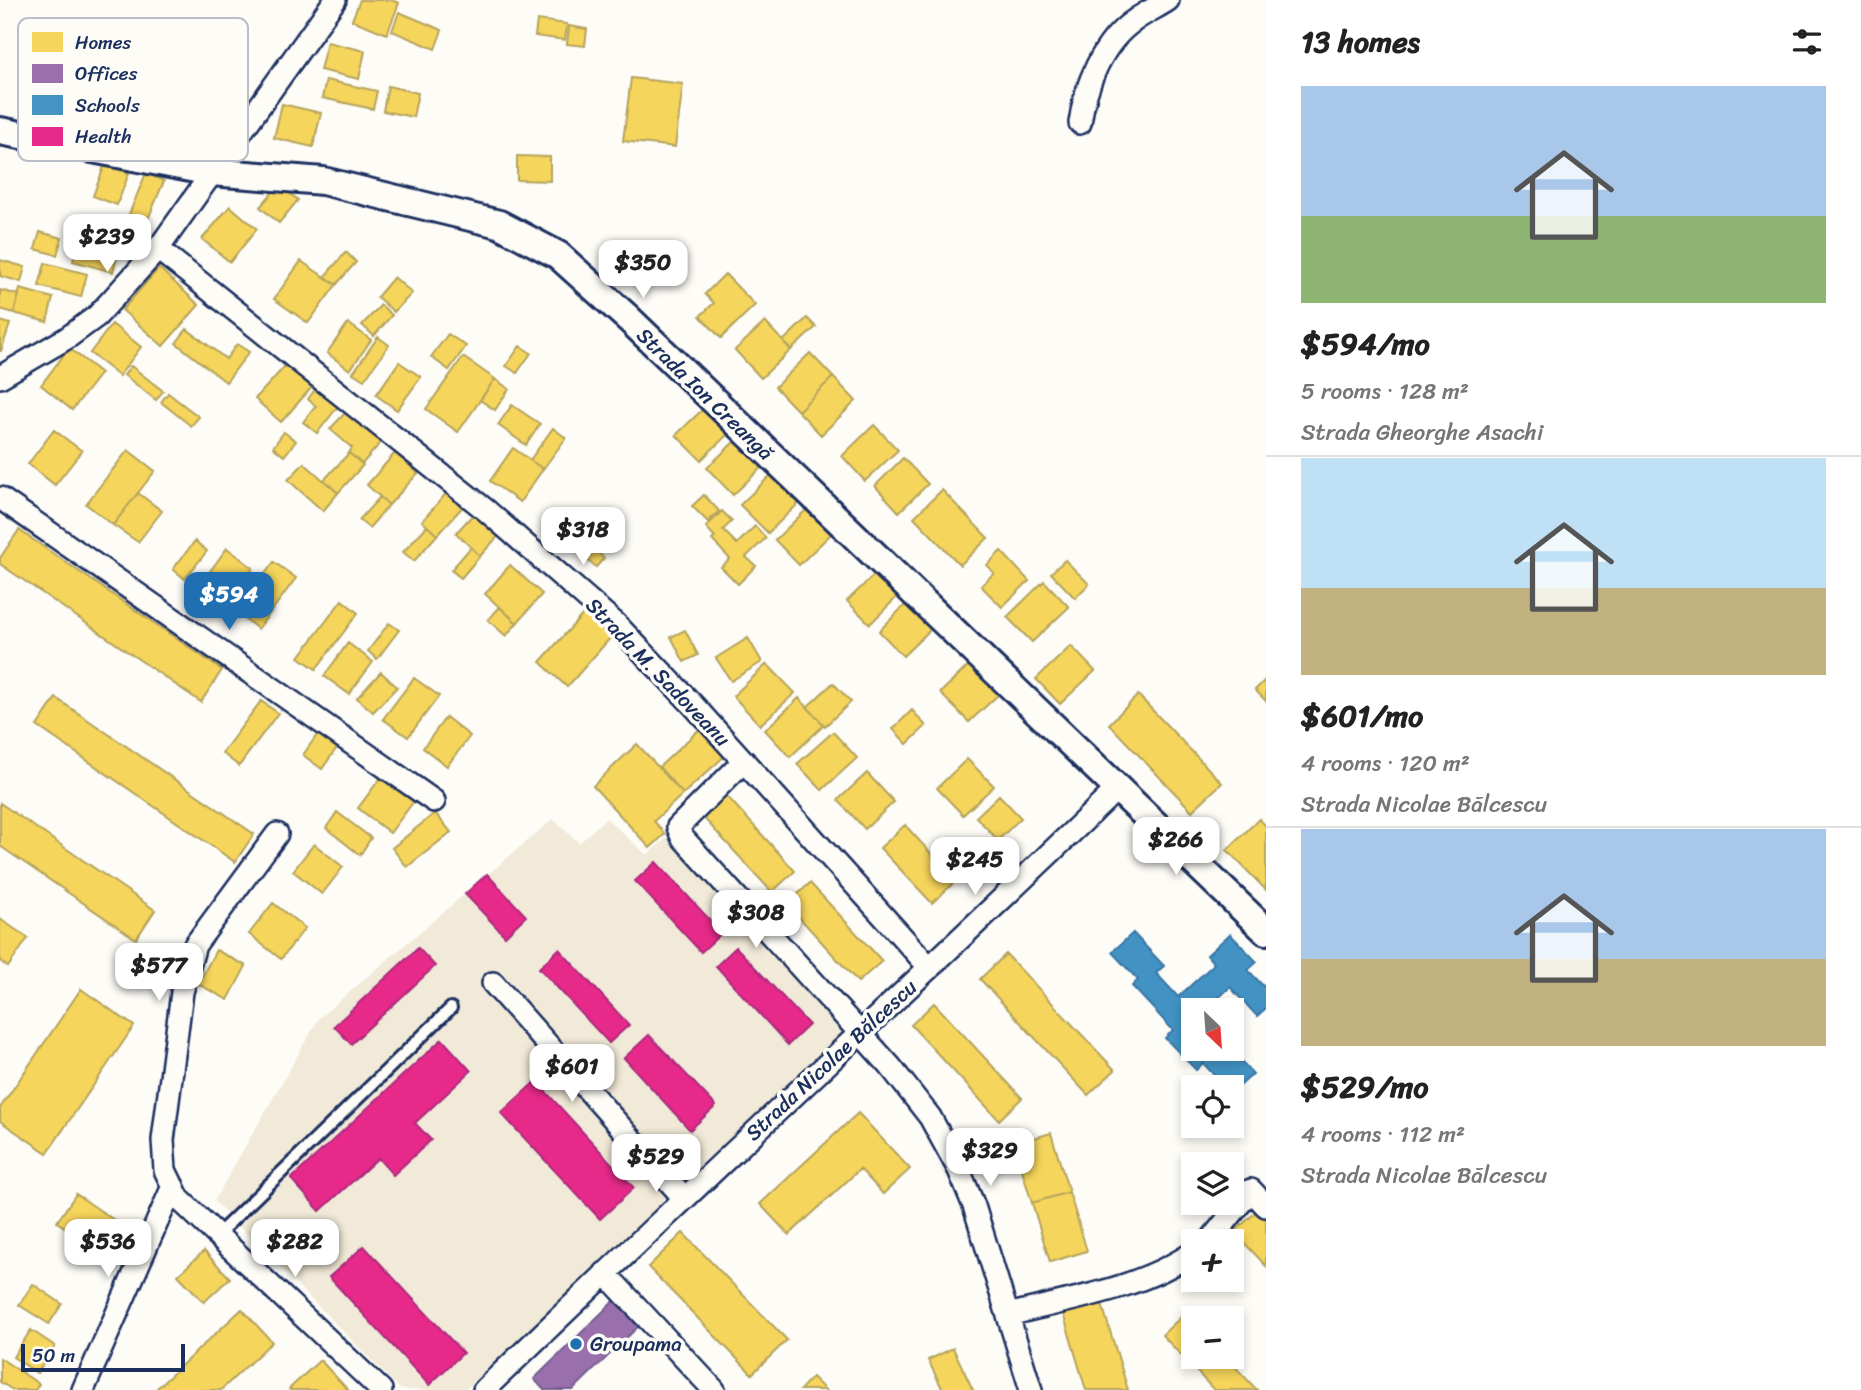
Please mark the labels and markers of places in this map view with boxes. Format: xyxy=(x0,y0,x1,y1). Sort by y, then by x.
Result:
pin: $239 xyxy=(66,215,148,274)
pin: $350 xyxy=(602,240,684,300)
pin: $318 xyxy=(542,508,624,567)
pin: $594 xyxy=(188,572,270,632)
pin: $266 xyxy=(1135,818,1217,877)
pin: $245 xyxy=(934,838,1016,897)
pin: $308 xyxy=(715,890,797,950)
pin: $577 xyxy=(118,944,200,1003)
pin: $601 xyxy=(531,1044,613,1104)
pin: $329 xyxy=(949,1128,1031,1188)
pin: $529 xyxy=(615,1134,697,1194)
pin: $536 xyxy=(67,1220,149,1279)
pin: $282 xyxy=(254,1220,336,1279)
place label: Groupama xyxy=(590,1325,682,1363)
marker: Groupama xyxy=(568,1336,584,1352)

